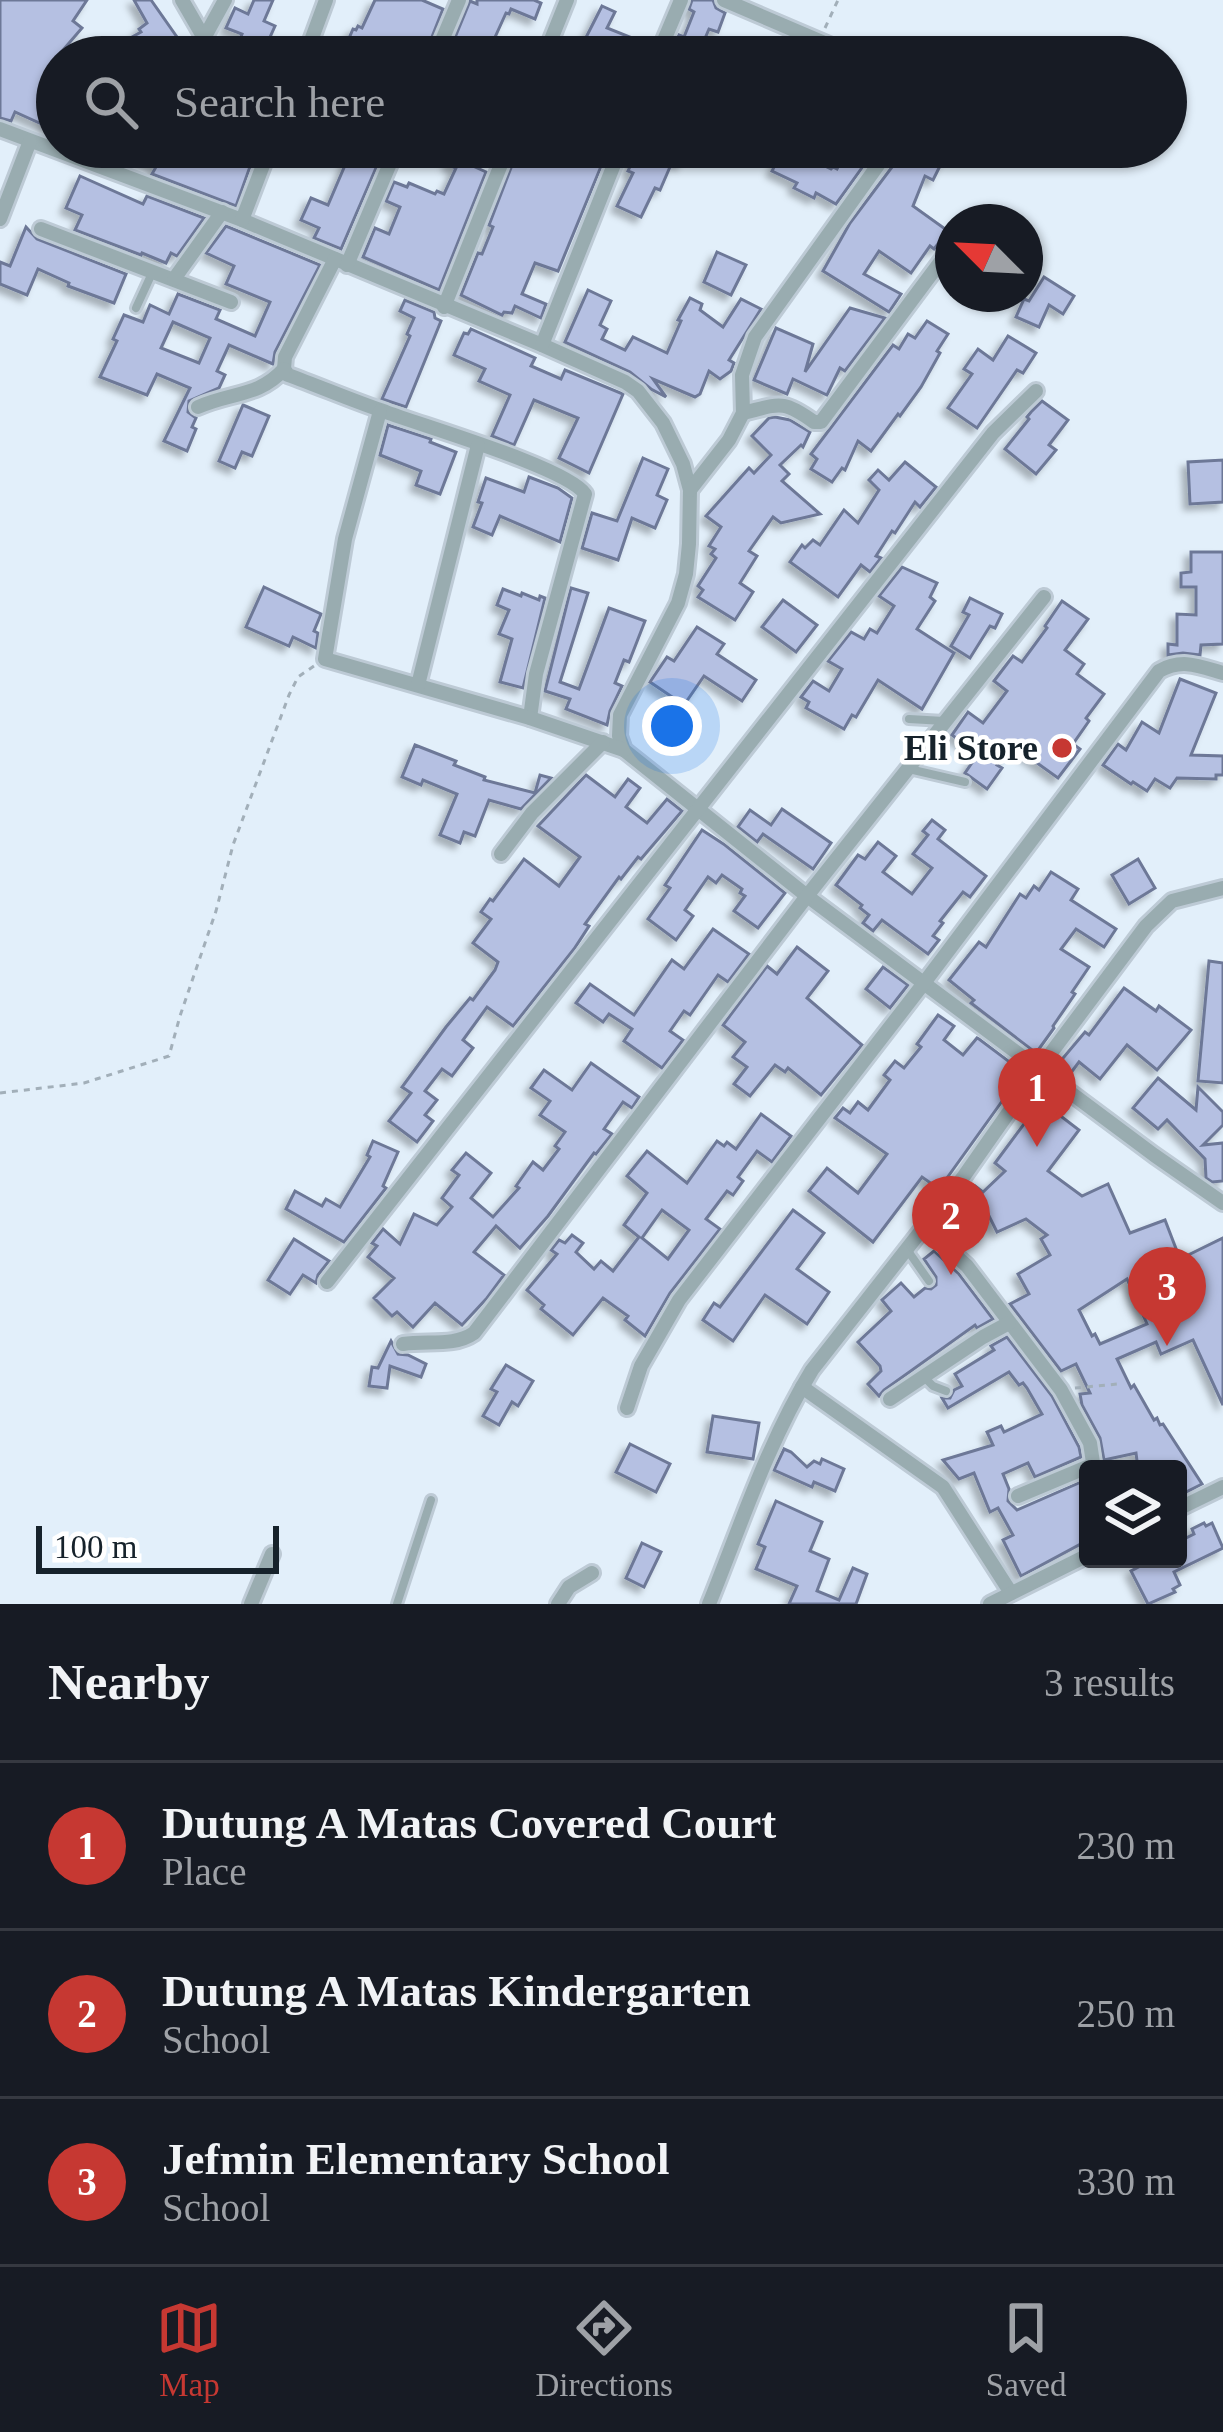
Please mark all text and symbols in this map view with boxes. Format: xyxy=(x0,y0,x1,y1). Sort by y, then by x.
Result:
search box xyxy=(36,36,1187,168)
icon: search xyxy=(78,69,144,135)
text: Search here xyxy=(174,77,385,127)
north arrow xyxy=(935,204,1043,312)
your location xyxy=(642,696,702,756)
place label: Eli Store xyxy=(904,728,1038,768)
marker: Eli Store xyxy=(1049,735,1075,761)
pin: 1 xyxy=(998,1048,1076,1147)
pin: 2 xyxy=(912,1176,990,1275)
pin: 3 xyxy=(1128,1247,1206,1346)
map controls xyxy=(1079,1460,1187,1568)
button: layers xyxy=(1079,1460,1187,1568)
scale bar xyxy=(36,1520,279,1573)
text: 100 m xyxy=(54,1529,137,1565)
text: Nearby xyxy=(48,1654,209,1710)
text: 3 results xyxy=(1044,1661,1175,1704)
text: Dutung A Matas Covered Court xyxy=(162,1798,776,1848)
text: 1 xyxy=(77,1824,97,1867)
text: 230 m xyxy=(1076,1824,1175,1867)
text: Place xyxy=(162,1850,246,1893)
text: Dutung A Matas Kindergarten xyxy=(162,1966,751,2016)
text: 2 xyxy=(77,1992,97,2035)
text: 250 m xyxy=(1076,1992,1175,2035)
text: School xyxy=(162,2018,270,2061)
text: Jefmin Elementary School xyxy=(162,2134,669,2184)
text: 3 xyxy=(77,2160,97,2203)
text: 330 m xyxy=(1076,2160,1175,2203)
text: School xyxy=(162,2186,270,2229)
tab: Map xyxy=(156,2295,222,2404)
tab: Directions xyxy=(535,2295,673,2404)
tab: Saved xyxy=(986,2295,1067,2404)

